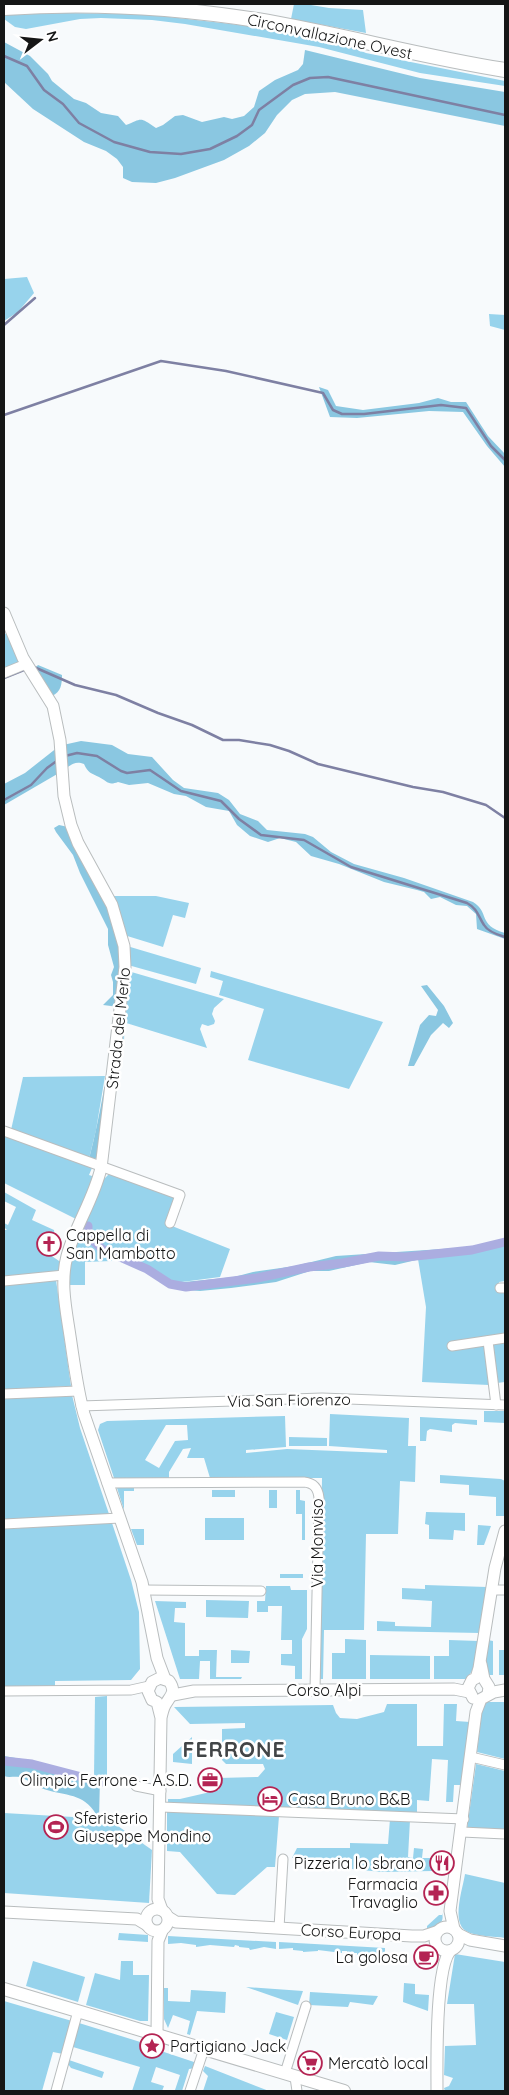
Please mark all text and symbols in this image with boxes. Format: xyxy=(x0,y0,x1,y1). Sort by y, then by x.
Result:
street label: Circonvallazione Ovest xyxy=(246,9,414,63)
north arrow xyxy=(15,15,65,65)
text: N xyxy=(42,29,63,44)
street label: Strada del Merlo xyxy=(102,966,134,1090)
place label: Cappella di San Mambotto xyxy=(66,1225,176,1263)
church icon: Cappella di San Mambotto xyxy=(36,1231,62,1257)
street label: Via San Fiorenzo xyxy=(227,1389,351,1411)
street label: Via Monviso xyxy=(307,1498,327,1588)
street label: Corso Alpi xyxy=(287,1680,361,1700)
district label: FERRONE xyxy=(183,1736,285,1762)
office icon: Olimpic Ferrone - A.S.D. xyxy=(197,1767,223,1793)
place label: Olimpic Ferrone - A.S.D. xyxy=(20,1770,192,1790)
hotel icon: Casa Bruno B&B xyxy=(257,1786,283,1812)
place label: Casa Bruno B&B xyxy=(288,1789,411,1809)
place label: Sferisterio Giuseppe Mondino xyxy=(74,1808,211,1846)
sports icon: Sferisterio Giuseppe Mondino xyxy=(43,1814,69,1840)
restaurant icon: Pizzeria lo sbrano xyxy=(429,1850,455,1876)
place label: Pizzeria lo sbrano xyxy=(294,1853,424,1873)
place label: Farmacia Travaglio xyxy=(348,1874,418,1912)
pharmacy icon: Farmacia Travaglio xyxy=(423,1880,449,1906)
street label: Corso Europa xyxy=(300,1919,402,1945)
cafe icon: La golosa xyxy=(413,1944,439,1970)
place label: La golosa xyxy=(336,1947,408,1967)
place icon: Partigiano Jack xyxy=(139,2033,165,2059)
place label: Partigiano Jack xyxy=(170,2036,286,2056)
supermarket icon: Mercatò local xyxy=(297,2050,323,2076)
place label: Mercatò local xyxy=(328,2053,428,2073)

